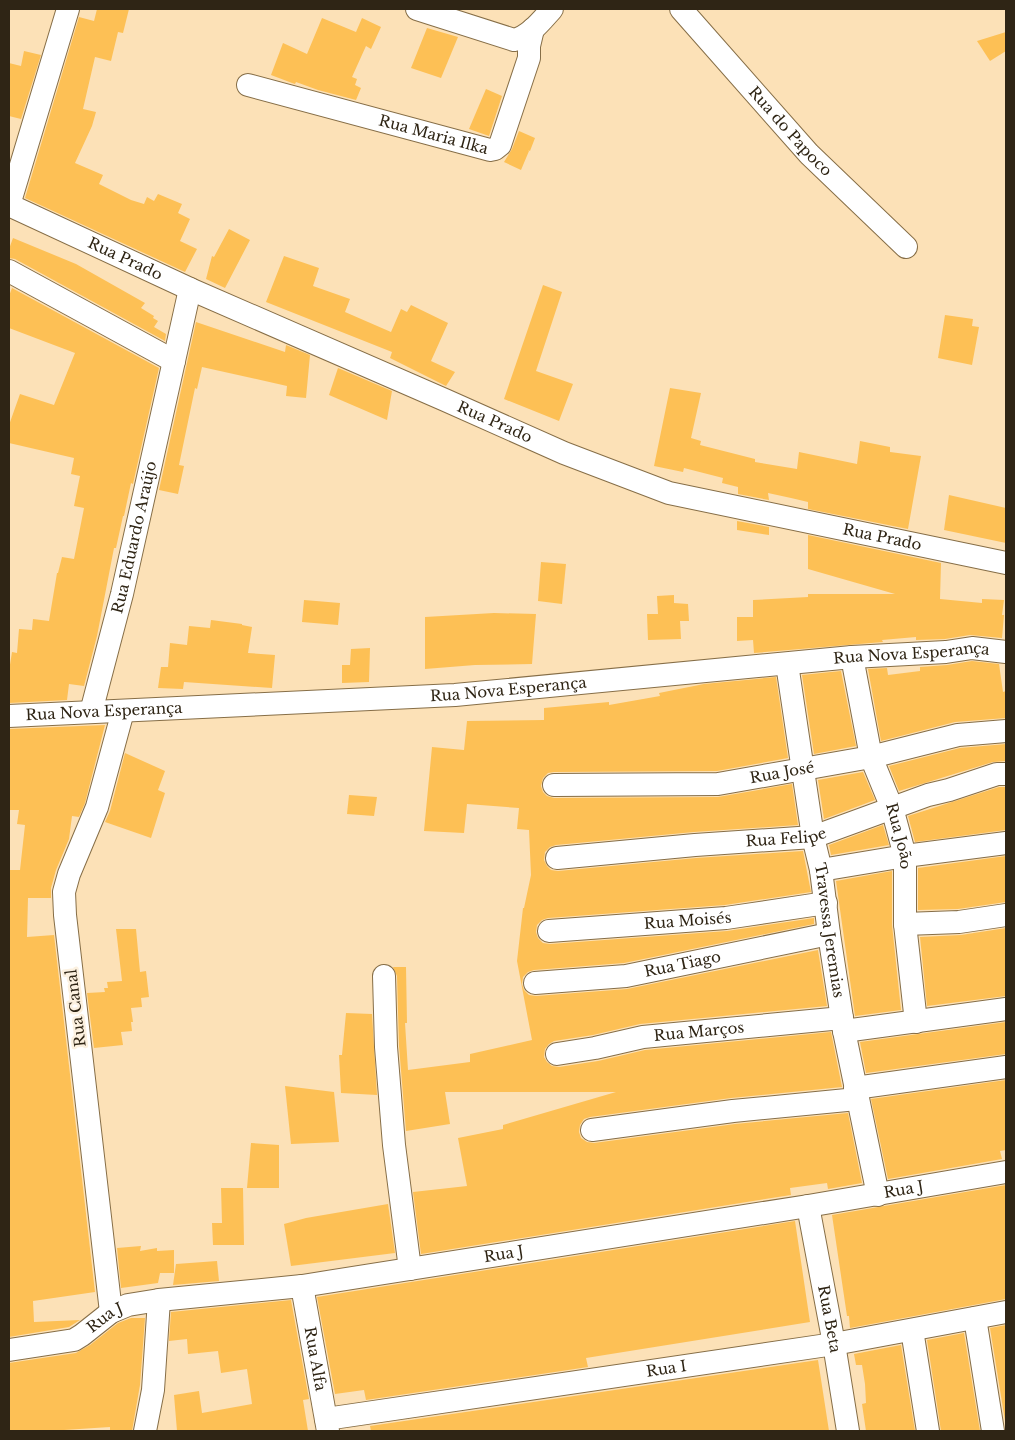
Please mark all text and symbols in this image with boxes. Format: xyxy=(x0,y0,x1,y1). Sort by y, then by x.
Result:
street label: Rua do Papoco xyxy=(745,82,836,180)
street label: Rua Maria Ilka xyxy=(377,111,491,158)
street label: Rua Prado xyxy=(85,233,166,284)
street label: Rua Prado xyxy=(454,397,535,447)
street label: Rua Eduardo Araújo xyxy=(107,459,160,616)
street label: Rua Prado xyxy=(841,519,924,554)
street label: Rua Nova Esperança xyxy=(832,638,992,668)
street label: Rua Nova Esperança xyxy=(430,672,588,705)
street label: Rua Nova Esperança xyxy=(25,698,183,724)
street label: Rua José xyxy=(748,757,816,787)
street label: Rua João xyxy=(882,801,916,869)
street label: Rua Felipe xyxy=(745,823,829,851)
street label: Travessa Jeremias xyxy=(811,861,849,999)
street label: Rua Moisés xyxy=(643,907,733,933)
street label: Rua Tiago xyxy=(642,947,723,981)
street label: Rua Canal xyxy=(61,968,90,1048)
street label: Rua Marços xyxy=(653,1017,745,1045)
street label: Rua J xyxy=(882,1176,925,1202)
street label: Rua J xyxy=(482,1241,525,1266)
street label: Rua Beta xyxy=(814,1284,845,1355)
street label: Rua J xyxy=(83,1298,126,1337)
street label: Rua Alfa xyxy=(300,1325,331,1393)
street label: Rua I xyxy=(645,1356,688,1381)

